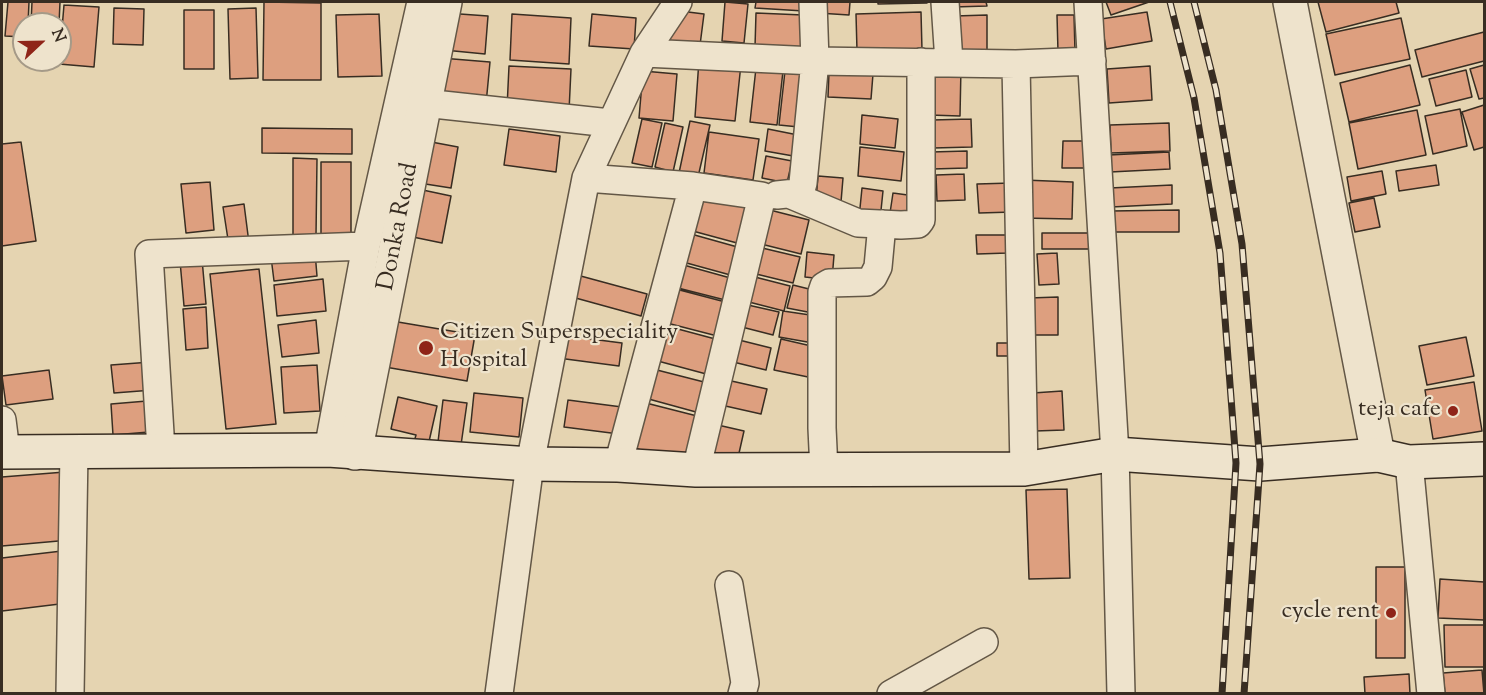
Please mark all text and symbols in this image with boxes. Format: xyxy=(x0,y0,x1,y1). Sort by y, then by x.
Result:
north arrow xyxy=(12,12,72,72)
text: N xyxy=(44,26,70,46)
street label: Donka Road xyxy=(374,161,426,293)
place label: Citizen Superspeciality Hospital xyxy=(440,320,678,376)
marker: Citizen Superspeciality Hospital xyxy=(417,339,435,357)
place label: teja cafe xyxy=(1358,397,1441,425)
marker: teja cafe xyxy=(1446,404,1460,418)
place label: cycle rent xyxy=(1282,599,1379,627)
marker: cycle rent xyxy=(1384,606,1398,620)

